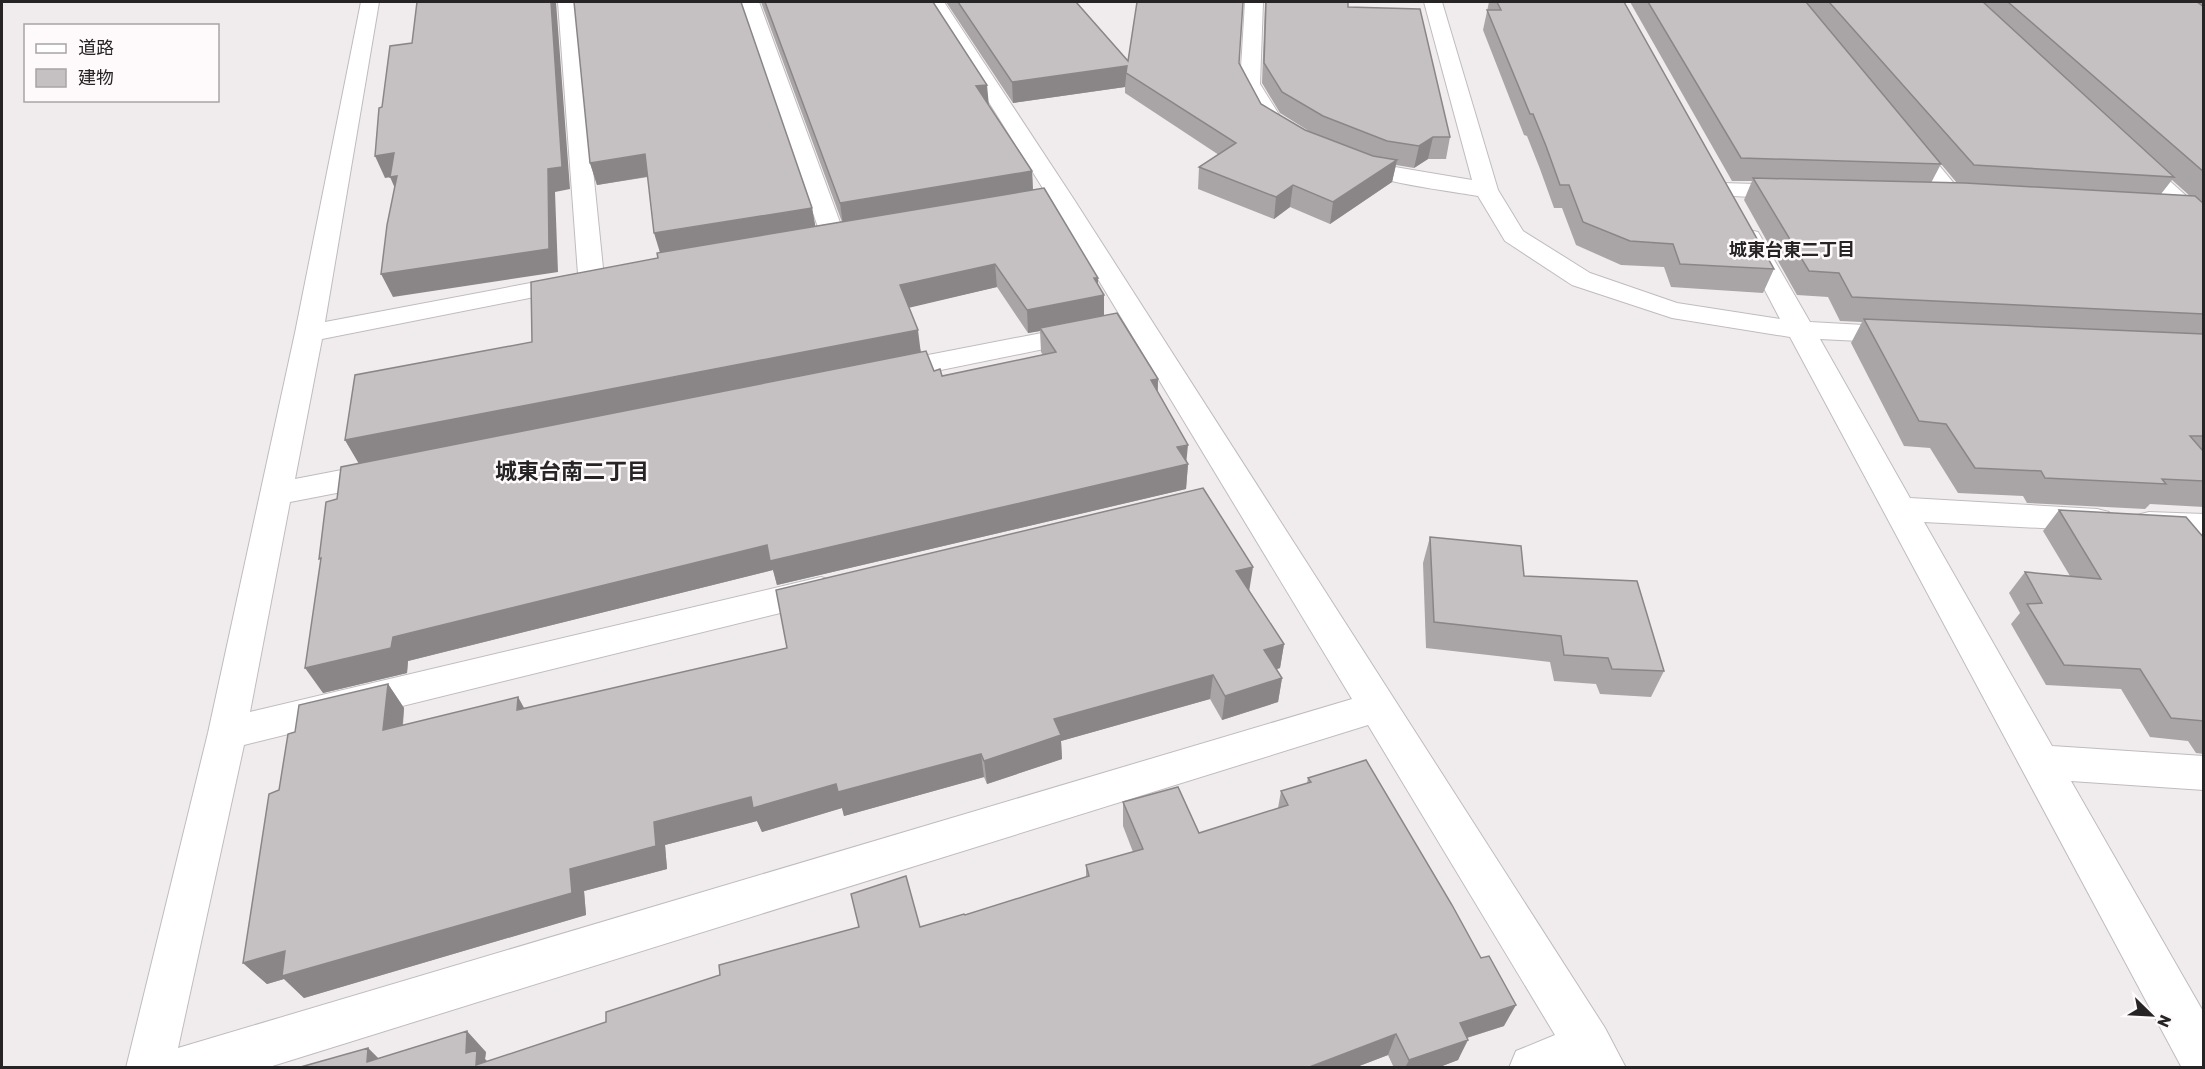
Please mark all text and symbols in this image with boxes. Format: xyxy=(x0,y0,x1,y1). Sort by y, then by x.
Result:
legend xyxy=(24,24,219,102)
text: 道路 xyxy=(78,37,114,59)
text: 建物 xyxy=(78,67,114,89)
district label: 城東台東二丁目 xyxy=(1729,239,1855,261)
district label: 城東台南二丁目 xyxy=(495,458,649,485)
north arrow xyxy=(2121,985,2181,1045)
text: N xyxy=(2153,1012,2175,1030)

